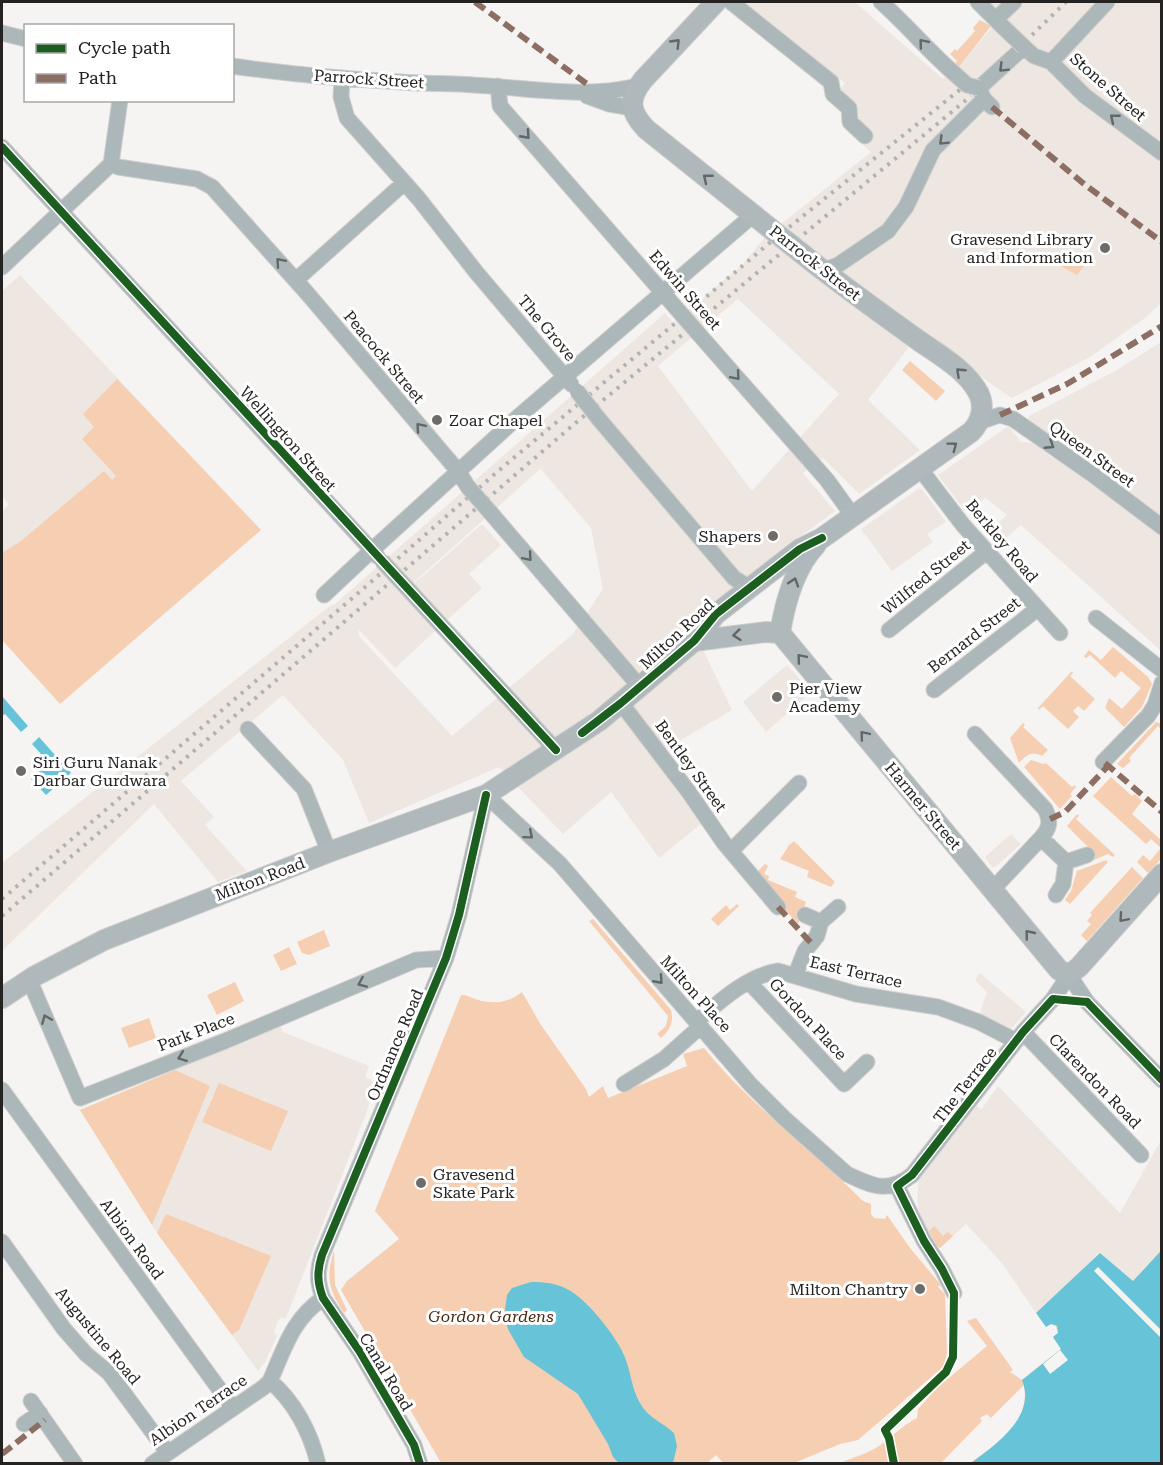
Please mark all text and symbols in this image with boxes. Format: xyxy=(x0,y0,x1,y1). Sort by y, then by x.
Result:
legend xyxy=(24,24,234,102)
text: Cycle path xyxy=(78,37,171,58)
one-way arrow xyxy=(669,39,680,50)
one-way arrow xyxy=(919,39,930,50)
street label: Stone Street xyxy=(1066,49,1150,125)
one-way arrow xyxy=(999,61,1010,72)
street label: Parrock Street xyxy=(313,66,425,92)
text: Path xyxy=(78,67,117,88)
one-way arrow xyxy=(1110,115,1121,126)
one-way arrow xyxy=(519,128,530,138)
one-way arrow xyxy=(939,133,950,144)
one-way arrow xyxy=(703,175,714,186)
street label: Parrock Street xyxy=(766,222,864,304)
place label: Gravesend Library and Information xyxy=(950,230,1094,267)
marker: Gravesend Library and Information xyxy=(1098,241,1112,255)
street label: Edwin Street xyxy=(645,246,725,334)
one-way arrow xyxy=(276,258,287,269)
street label: The Grove xyxy=(514,291,580,365)
street label: Peacock Street xyxy=(340,307,428,407)
one-way arrow xyxy=(956,368,967,379)
one-way arrow xyxy=(729,369,740,380)
street label: Wellington Street xyxy=(236,383,340,495)
place label: Zoar Chapel xyxy=(449,411,543,430)
marker: Zoar Chapel xyxy=(430,413,444,427)
street label: Queen Street xyxy=(1046,417,1138,491)
one-way arrow xyxy=(416,423,427,434)
one-way arrow xyxy=(1044,437,1054,449)
one-way arrow xyxy=(946,443,957,454)
street label: Berkley Road xyxy=(962,496,1042,586)
place label: Shapers xyxy=(699,527,761,546)
marker: Shapers xyxy=(766,529,780,543)
street label: Wilfred Street xyxy=(878,536,974,618)
one-way arrow xyxy=(520,550,531,561)
one-way arrow xyxy=(787,577,799,588)
street label: Bernard Street xyxy=(924,593,1024,677)
street label: Milton Road xyxy=(636,595,718,673)
one-way arrow xyxy=(732,628,741,641)
one-way arrow xyxy=(797,654,808,665)
place label: Pier View Academy xyxy=(789,679,863,716)
marker: Pier View Academy xyxy=(770,690,784,704)
street label: Bentley Street xyxy=(651,716,731,816)
one-way arrow xyxy=(860,731,871,742)
place label: Siri Guru Nanak Darbar Gurdwara xyxy=(33,753,167,790)
street label: Harmer Street xyxy=(881,758,965,854)
marker: Siri Guru Nanak Darbar Gurdwara xyxy=(14,764,28,778)
one-way arrow xyxy=(522,828,533,839)
street label: Milton Road xyxy=(212,853,308,905)
one-way arrow xyxy=(1119,911,1130,922)
one-way arrow xyxy=(1026,929,1037,940)
street label: Milton Place xyxy=(657,952,736,1036)
street label: East Terrace xyxy=(808,952,904,992)
one-way arrow xyxy=(652,973,663,984)
street label: Gordon Place xyxy=(765,974,851,1064)
one-way arrow xyxy=(357,976,368,988)
street label: Ordnance Road xyxy=(363,986,427,1104)
street label: Park Place xyxy=(155,1009,237,1055)
one-way arrow xyxy=(41,1014,53,1025)
street label: Clarendon Road xyxy=(1045,1030,1145,1132)
street label: The Terrace xyxy=(929,1043,1001,1127)
one-way arrow xyxy=(177,1050,188,1062)
place label: Gravesend Skate Park xyxy=(433,1165,515,1202)
marker: Gravesend Skate Park xyxy=(414,1176,428,1190)
street label: Albion Road xyxy=(96,1195,168,1283)
place label: Milton Chantry xyxy=(790,1280,909,1299)
marker: Milton Chantry xyxy=(913,1282,927,1296)
street label: Augustine Road xyxy=(52,1283,144,1389)
park label: Gordon Gardens xyxy=(428,1307,554,1326)
street label: Canal Road xyxy=(355,1330,417,1414)
street label: Albion Terrace xyxy=(146,1370,251,1450)

